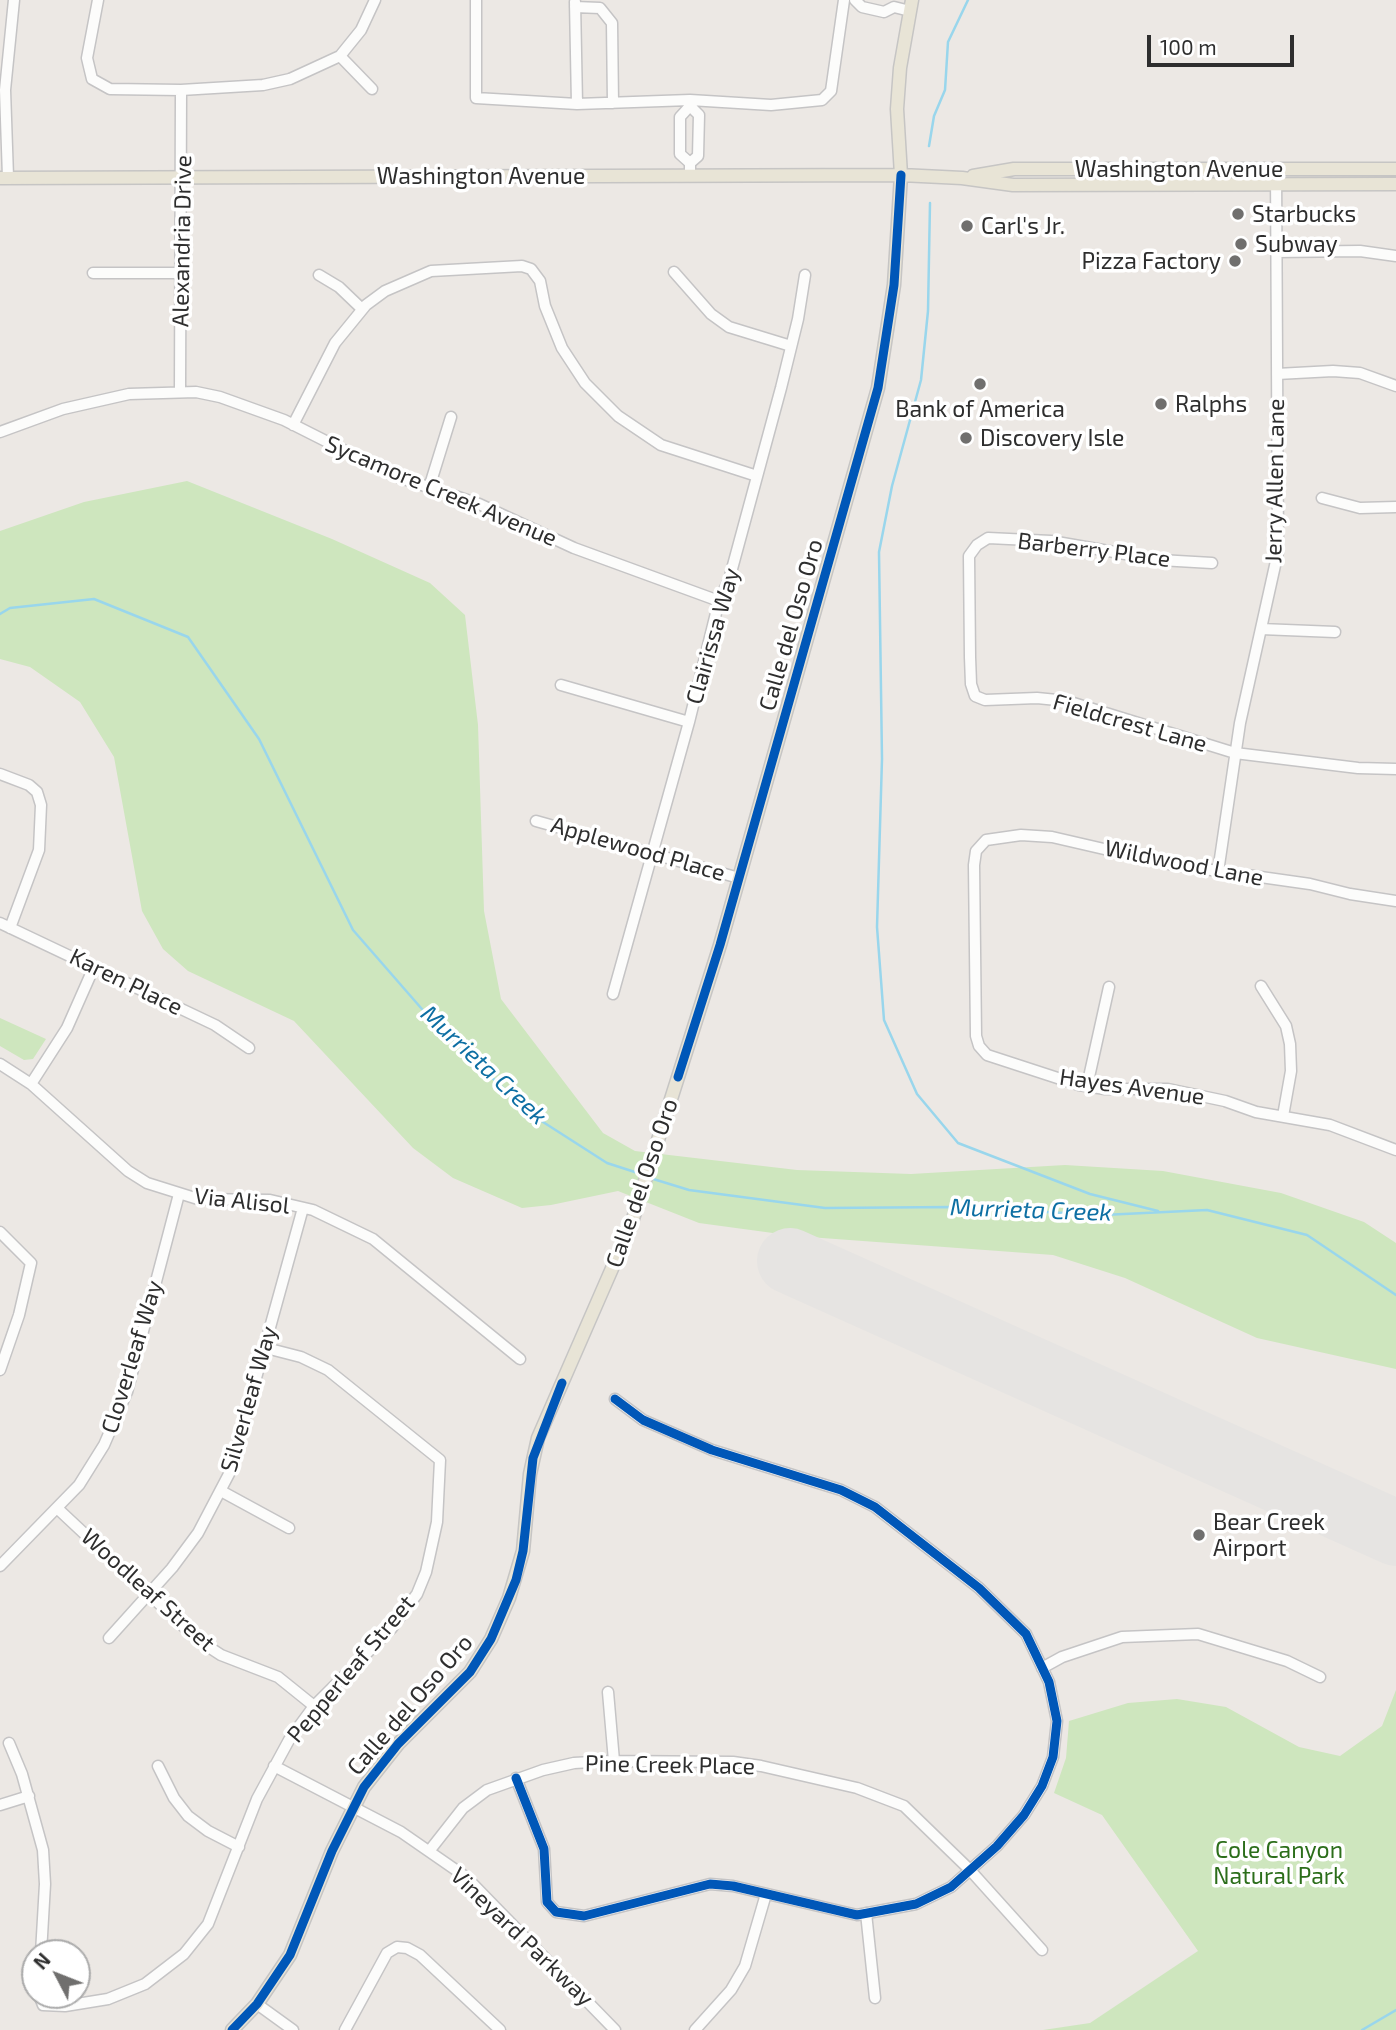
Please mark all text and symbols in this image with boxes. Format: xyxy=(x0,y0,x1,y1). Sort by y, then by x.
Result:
scale bar xyxy=(1151,21,1298,65)
text: 100 m xyxy=(1160,34,1217,59)
street label: Alexandria Drive xyxy=(167,155,197,327)
street label: Washington Avenue xyxy=(1075,155,1283,183)
street label: Washington Avenue xyxy=(377,162,585,190)
place label: Starbucks xyxy=(1252,200,1356,228)
marker: Starbucks xyxy=(1230,206,1246,222)
place label: Carl's Jr. xyxy=(981,212,1065,240)
marker: Carl's Jr. xyxy=(959,218,975,234)
place label: Subway xyxy=(1255,230,1338,258)
marker: Subway xyxy=(1233,236,1249,252)
place label: Pizza Factory xyxy=(1082,247,1221,275)
marker: Pizza Factory xyxy=(1227,253,1243,269)
marker: Bank of America xyxy=(972,376,988,392)
place label: Ralphs xyxy=(1175,390,1247,418)
place label: Bank of America xyxy=(895,395,1065,423)
marker: Ralphs xyxy=(1153,396,1169,412)
street label: Jerry Allen Lane xyxy=(1260,398,1290,564)
place label: Discovery Isle xyxy=(980,424,1124,452)
street label: Sycamore Creek Avenue xyxy=(321,430,561,552)
marker: Discovery Isle xyxy=(958,430,974,446)
street label: Barberry Place xyxy=(1016,527,1172,573)
street label: Calle del Oso Oro xyxy=(753,536,829,714)
street label: Clairissa Way xyxy=(680,565,746,707)
street label: Fieldcrest Lane xyxy=(1050,688,1210,758)
street label: Applewood Place xyxy=(548,811,728,887)
street label: Wildwood Lane xyxy=(1102,834,1266,892)
street label: Karen Place xyxy=(65,943,187,1021)
water label: Murrieta Creek xyxy=(415,999,553,1131)
street label: Hayes Avenue xyxy=(1058,1063,1206,1111)
street label: Calle del Oso Oro xyxy=(600,1095,684,1271)
street label: Via Alisol xyxy=(193,1182,291,1220)
water label: Murrieta Creek xyxy=(950,1193,1112,1227)
street label: Cloverleaf Way xyxy=(96,1277,168,1437)
street label: Silverleaf Way xyxy=(215,1323,283,1475)
place label: Bear Creek Airport xyxy=(1213,1508,1325,1562)
street label: Woodleaf Street xyxy=(75,1523,221,1657)
marker: Bear Creek Airport xyxy=(1191,1527,1207,1543)
street label: Pepperleaf Street xyxy=(281,1590,421,1748)
street label: Calle del Oso Oro xyxy=(342,1629,478,1781)
street label: Pine Creek Place xyxy=(585,1750,755,1780)
park label: Cole Canyon Natural Park xyxy=(1213,1836,1345,1890)
street label: Vineyard Parkway xyxy=(445,1862,599,2012)
north arrow xyxy=(21,1939,91,2009)
text: N xyxy=(28,1948,55,1974)

